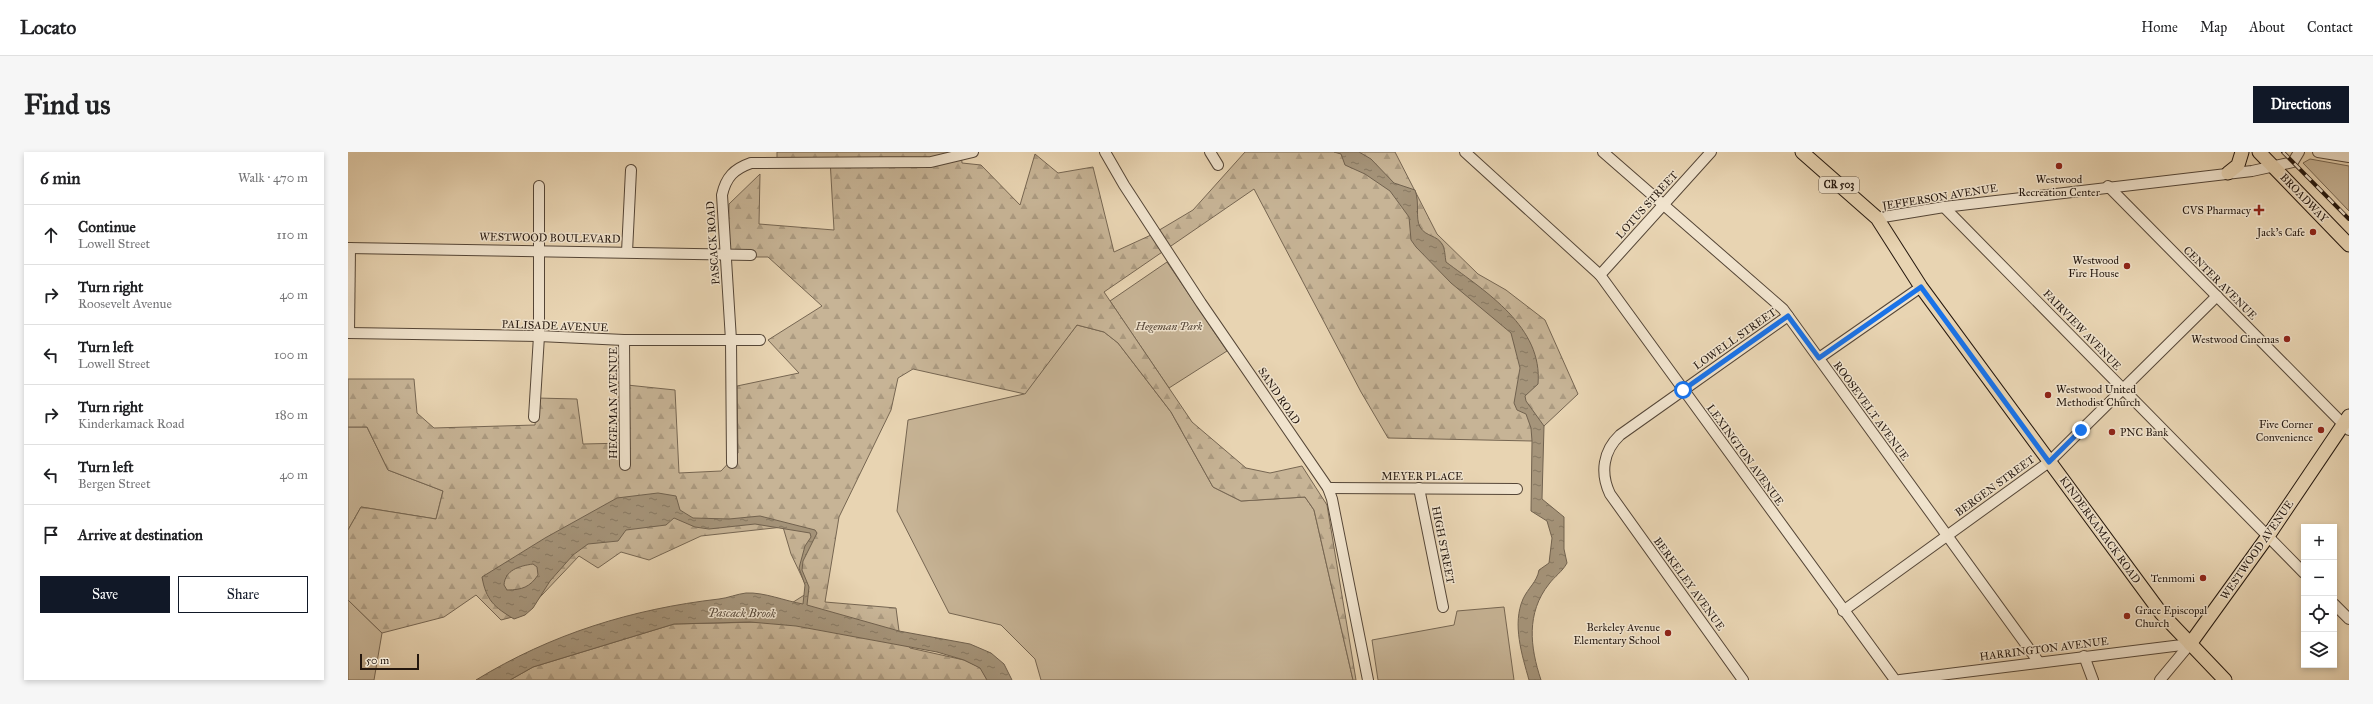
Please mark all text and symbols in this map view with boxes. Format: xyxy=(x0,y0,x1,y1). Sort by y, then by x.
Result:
text: Locato xyxy=(20,16,76,39)
text: Home xyxy=(2141,19,2178,36)
text: Map xyxy=(2200,19,2227,36)
text: About xyxy=(2249,19,2285,36)
text: Contact xyxy=(2307,19,2353,36)
button: Directions xyxy=(2253,86,2349,123)
text: Find us xyxy=(24,87,110,122)
marker: Westwood Recreation Center xyxy=(2054,161,2064,171)
text: 6 min xyxy=(40,168,81,189)
street label: LOTUS STREET xyxy=(1613,168,1681,241)
text: Walk · 470 m xyxy=(238,170,308,186)
street label: BROADWAY xyxy=(2277,171,2331,226)
place label: Westwood Recreation Center xyxy=(2018,173,2101,199)
road number: CR 503 xyxy=(1819,177,1859,193)
street label: JEFFERSON AVENUE xyxy=(1880,181,1999,214)
street label: PASCACK ROAD xyxy=(704,200,722,285)
place label: CVS Pharmacy xyxy=(2182,204,2252,217)
marker: CVS Pharmacy xyxy=(2254,205,2264,215)
text: Continue xyxy=(78,218,136,236)
icon: ahead xyxy=(40,224,62,246)
place label: Jack's Cafe xyxy=(2256,226,2305,240)
text: 110 m xyxy=(276,227,308,243)
marker: Jack's Cafe xyxy=(2308,227,2318,237)
street label: WESTWOOD BOULEVARD xyxy=(479,230,621,246)
text: Lowell Street xyxy=(78,236,150,252)
street label: CENTER AVENUE xyxy=(2181,244,2259,322)
place label: Westwood Fire House xyxy=(2068,254,2119,280)
marker: Westwood Fire House xyxy=(2122,261,2132,271)
text: Turn right xyxy=(78,278,143,296)
icon: right xyxy=(40,284,62,306)
text: 40 m xyxy=(279,287,308,303)
street label: FAIRVIEW AVENUE xyxy=(2040,287,2124,373)
text: Roosevelt Avenue xyxy=(78,296,172,312)
street label: LOWELL STREET xyxy=(1691,305,1779,372)
street label: PALISADE AVENUE xyxy=(501,318,609,334)
park label: Hegeman Park xyxy=(1135,320,1203,333)
place label: Westwood Cinemas xyxy=(2191,333,2279,346)
marker: Westwood Cinemas xyxy=(2282,334,2292,344)
text: Turn left xyxy=(78,338,134,356)
icon: left xyxy=(40,344,62,366)
text: 100 m xyxy=(274,347,308,363)
street label: HEGEMAN AVENUE xyxy=(607,347,620,459)
text: Lowell Street xyxy=(78,356,150,372)
street label: ROOSEVELT AVENUE xyxy=(1831,359,1911,463)
street label: SAND ROAD xyxy=(1255,365,1303,427)
route start xyxy=(1674,381,1692,399)
place label: Westwood United Methodist Church xyxy=(2056,383,2140,409)
marker: Westwood United Methodist Church xyxy=(2043,390,2053,400)
text: Turn right xyxy=(78,398,143,416)
street label: LEXINGTON AVENUE xyxy=(1704,402,1786,508)
icon: right xyxy=(40,404,62,426)
text: 180 m xyxy=(275,407,308,423)
text: Kinderkamack Road xyxy=(78,416,185,432)
place label: Five Corner Convenience xyxy=(2256,418,2314,444)
route end xyxy=(2072,421,2090,439)
marker: Five Corner Convenience xyxy=(2316,425,2326,435)
place label: PNC Bank xyxy=(2120,426,2169,439)
marker: PNC Bank xyxy=(2107,427,2117,437)
street label: BERGEN STREET xyxy=(1953,453,2038,519)
text: Turn left xyxy=(78,458,134,476)
icon: left xyxy=(40,464,62,486)
text: 40 m xyxy=(279,467,308,483)
street label: MEYER PLACE xyxy=(1381,470,1463,483)
street label: KINDERKAMACK ROAD xyxy=(2057,474,2143,586)
text: Bergen Street xyxy=(78,476,151,492)
street label: WESTWOOD AVENUE xyxy=(2218,498,2296,602)
street label: HIGH STREET xyxy=(1429,505,1457,585)
icon: arrive xyxy=(40,524,62,546)
map controls xyxy=(2301,524,2337,668)
button: + xyxy=(2301,524,2337,560)
text: Arrive at destination xyxy=(78,526,203,544)
street label: BERKELEY AVENUE xyxy=(1651,535,1727,633)
button: − xyxy=(2301,560,2337,596)
place label: Tenmomi xyxy=(2151,572,2195,585)
marker: Tenmomi xyxy=(2198,573,2208,583)
button: Save xyxy=(40,576,170,613)
button: Share xyxy=(178,576,308,613)
button: locate xyxy=(2301,596,2337,632)
place label: Grace Episcopal Church xyxy=(2135,604,2207,630)
water label: Pascack Brook xyxy=(708,605,777,621)
marker: Grace Episcopal Church xyxy=(2122,611,2132,621)
place label: Berkeley Avenue Elementary School xyxy=(1573,621,1660,647)
marker: Berkeley Avenue Elementary School xyxy=(1663,628,1673,638)
button: layers xyxy=(2301,632,2337,668)
street label: HARRINGTON AVENUE xyxy=(1979,635,2109,663)
scale bar xyxy=(360,652,419,671)
text: 50 m xyxy=(366,654,389,667)

